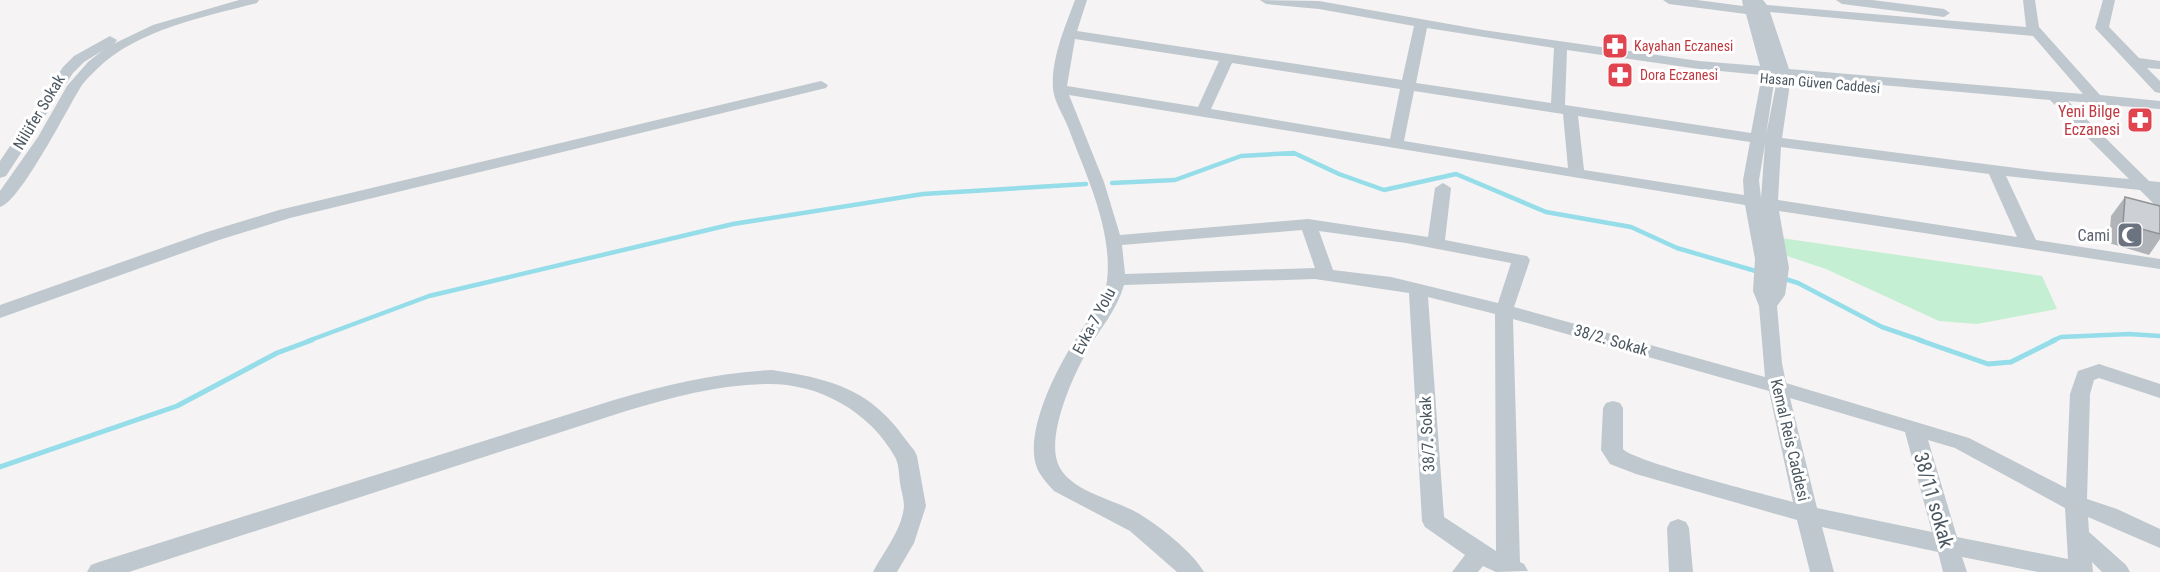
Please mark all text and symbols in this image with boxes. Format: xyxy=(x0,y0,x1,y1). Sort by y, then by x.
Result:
pharmacy icon: Kayahan Eczanesi xyxy=(1600,31,1630,61)
place label: Kayahan Eczanesi xyxy=(1634,38,1733,54)
pharmacy icon: Dora Eczanesi xyxy=(1605,60,1635,90)
place label: Dora Eczanesi xyxy=(1640,67,1718,83)
street label: Nilüfer Sokak xyxy=(9,70,69,153)
street label: Hasan Güven Caddesi xyxy=(1759,70,1881,96)
place label: Yeni Bilge Eczanesi xyxy=(2058,102,2120,139)
pharmacy icon: Yeni Bilge Eczanesi xyxy=(2125,105,2155,135)
mosque icon: Cami xyxy=(2115,220,2145,250)
place label: Cami xyxy=(2078,226,2110,245)
street label: Evka-7 Yolu xyxy=(1069,285,1119,357)
street label: 38/2. Sokak xyxy=(1572,320,1651,360)
street label: Kemal Reis Caddesi xyxy=(1767,377,1813,503)
street label: 38/7. Sokak xyxy=(1415,395,1438,472)
street label: 38/11 sokak xyxy=(1909,449,1959,551)

